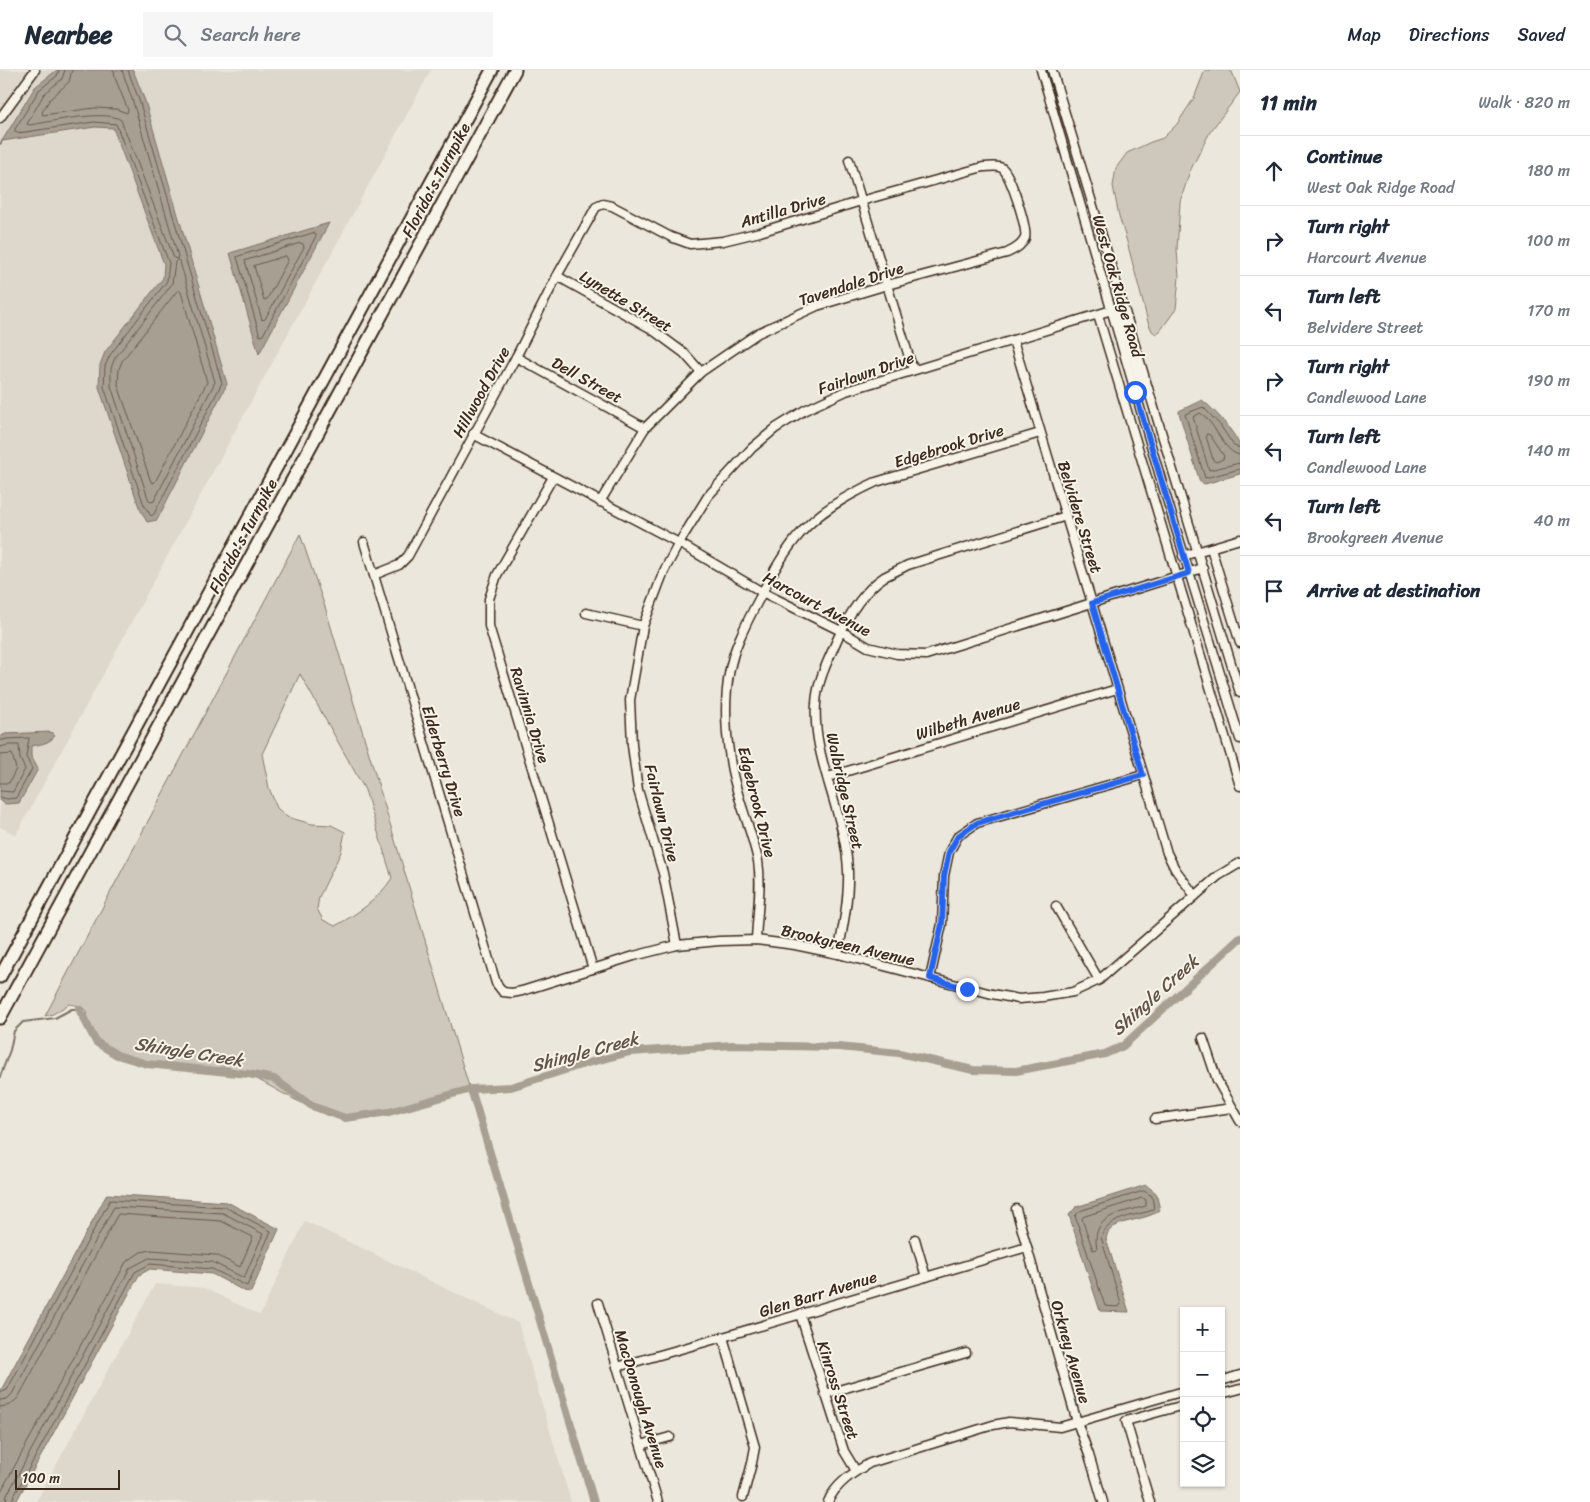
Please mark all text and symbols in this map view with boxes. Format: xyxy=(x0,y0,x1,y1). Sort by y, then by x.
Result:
search box xyxy=(143,12,493,57)
text: Nearbee xyxy=(25,14,113,56)
text: Search here xyxy=(201,18,301,51)
text: Map xyxy=(1348,19,1381,51)
text: Directions xyxy=(1409,19,1490,51)
text: Saved xyxy=(1518,19,1565,51)
icon: search xyxy=(161,21,189,49)
text: 11 min xyxy=(1260,84,1317,122)
text: Walk · 820 m xyxy=(1479,88,1570,117)
street label: Florida's Turnpike xyxy=(393,117,479,243)
text: Continue xyxy=(1307,140,1383,173)
text: 180 m xyxy=(1527,156,1570,185)
icon: ahead xyxy=(1260,157,1288,185)
text: West Oak Ridge Road xyxy=(1307,173,1454,202)
street label: Antilla Drive xyxy=(736,184,829,236)
text: Turn right xyxy=(1307,210,1389,243)
street label: West Oak Ridge Road xyxy=(1084,211,1153,362)
text: 100 m xyxy=(1526,226,1570,255)
icon: right xyxy=(1260,227,1288,255)
text: Harcourt Avenue xyxy=(1307,243,1426,272)
street label: Tavendale Drive xyxy=(795,253,908,315)
street label: Lynette Street xyxy=(574,262,678,340)
text: Turn left xyxy=(1307,280,1380,313)
text: 170 m xyxy=(1527,296,1570,325)
icon: left xyxy=(1260,297,1288,325)
text: Belvidere Street xyxy=(1307,313,1423,342)
street label: Hillwood Drive xyxy=(444,341,518,443)
street label: Fairlawn Drive xyxy=(814,343,918,403)
street label: Dell Street xyxy=(546,349,628,411)
text: Turn right xyxy=(1307,350,1389,383)
text: 190 m xyxy=(1527,366,1570,395)
icon: right xyxy=(1260,367,1288,395)
route start xyxy=(1124,381,1147,404)
text: Candlewood Lane xyxy=(1307,383,1426,412)
street label: Edgebrook Drive xyxy=(890,416,1008,476)
text: Turn left xyxy=(1307,420,1380,453)
text: 140 m xyxy=(1527,436,1570,465)
icon: left xyxy=(1260,437,1288,465)
text: Candlewood Lane xyxy=(1307,453,1426,482)
street label: Belvidere Street xyxy=(1049,457,1111,577)
street label: Florida's Turnpike xyxy=(200,473,286,599)
text: Turn left xyxy=(1307,490,1380,523)
text: 40 m xyxy=(1533,506,1570,535)
icon: left xyxy=(1260,507,1288,535)
text: Brookgreen Avenue xyxy=(1307,523,1443,552)
street label: Harcourt Avenue xyxy=(757,563,877,645)
text: Arrive at destination xyxy=(1307,574,1480,607)
icon: arrive xyxy=(1260,577,1288,605)
street label: Ravinnia Drive xyxy=(502,663,558,767)
street label: Wilbeth Avenue xyxy=(912,689,1024,749)
street label: Elderberry Drive xyxy=(413,702,475,820)
street label: Walbridge Street xyxy=(817,730,873,852)
street label: Edgebrook Drive xyxy=(729,743,785,861)
street label: Fairlawn Drive xyxy=(636,761,688,865)
street label: Brookgreen Avenue xyxy=(778,916,918,974)
water label: Shingle Creek xyxy=(1104,945,1208,1044)
route end xyxy=(956,978,979,1001)
water label: Shingle Creek xyxy=(528,1022,643,1082)
water label: Shingle Creek xyxy=(132,1028,247,1077)
street label: Glen Barr Avenue xyxy=(755,1262,881,1326)
street label: Orkney Avenue xyxy=(1042,1297,1100,1407)
map controls xyxy=(1180,1307,1225,1487)
button: + xyxy=(1180,1307,1225,1352)
street label: MacDonough Avenue xyxy=(606,1326,676,1472)
street label: Kinross Street xyxy=(808,1337,868,1443)
button: − xyxy=(1180,1352,1225,1397)
button: locate xyxy=(1180,1397,1225,1442)
button: layers xyxy=(1180,1442,1225,1487)
text: 100 m xyxy=(22,1466,60,1491)
scale bar xyxy=(15,1467,120,1490)

